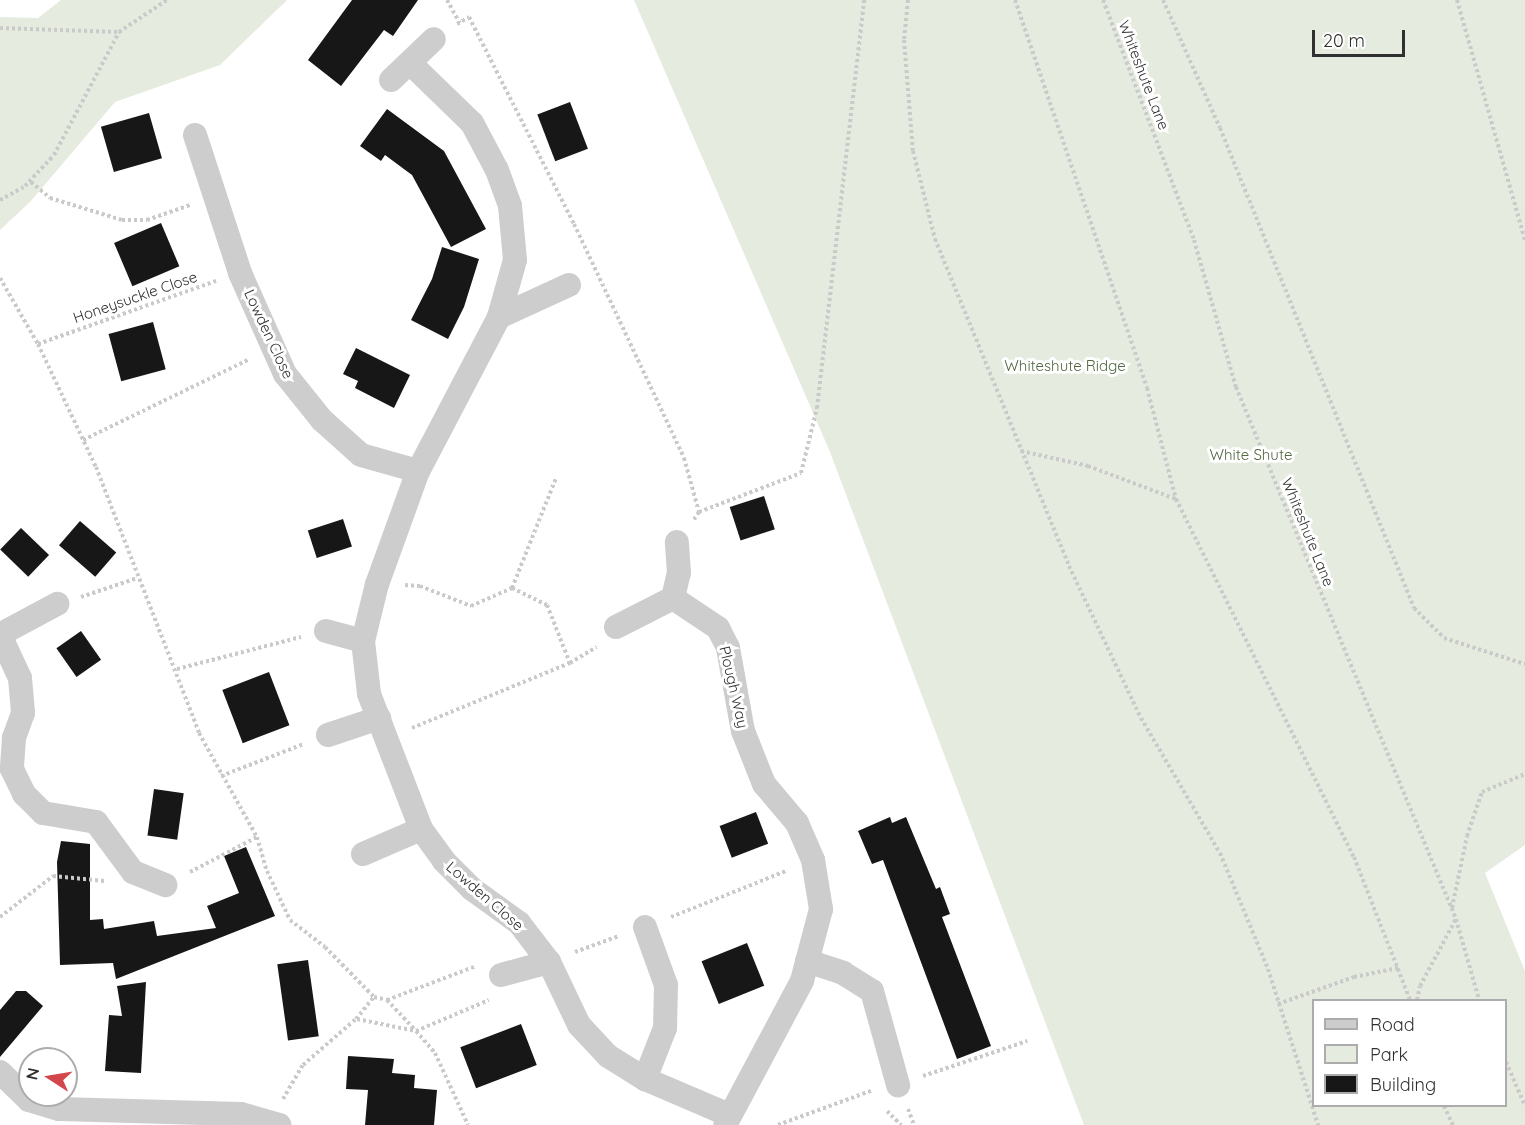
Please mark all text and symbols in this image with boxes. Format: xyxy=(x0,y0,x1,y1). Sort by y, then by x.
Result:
street label: Whiteshute Lane xyxy=(1115,18,1173,132)
scale bar xyxy=(1315,18,1408,56)
text: 20 m xyxy=(1323,29,1365,52)
street label: Honeysuckle Close xyxy=(71,267,199,327)
street label: Lowden Close xyxy=(240,287,298,381)
park label: Whiteshute Ridge xyxy=(1004,357,1126,375)
park label: White Shute xyxy=(1210,446,1292,464)
street label: Whiteshute Lane xyxy=(1278,475,1338,589)
street label: Plough Way xyxy=(716,644,752,730)
street label: Lowden Close xyxy=(443,858,527,934)
legend xyxy=(1312,999,1507,1107)
text: Road xyxy=(1370,1013,1415,1036)
text: Park xyxy=(1370,1043,1408,1066)
north arrow xyxy=(18,1047,78,1107)
text: N xyxy=(21,1066,43,1082)
text: Building xyxy=(1370,1073,1436,1096)

